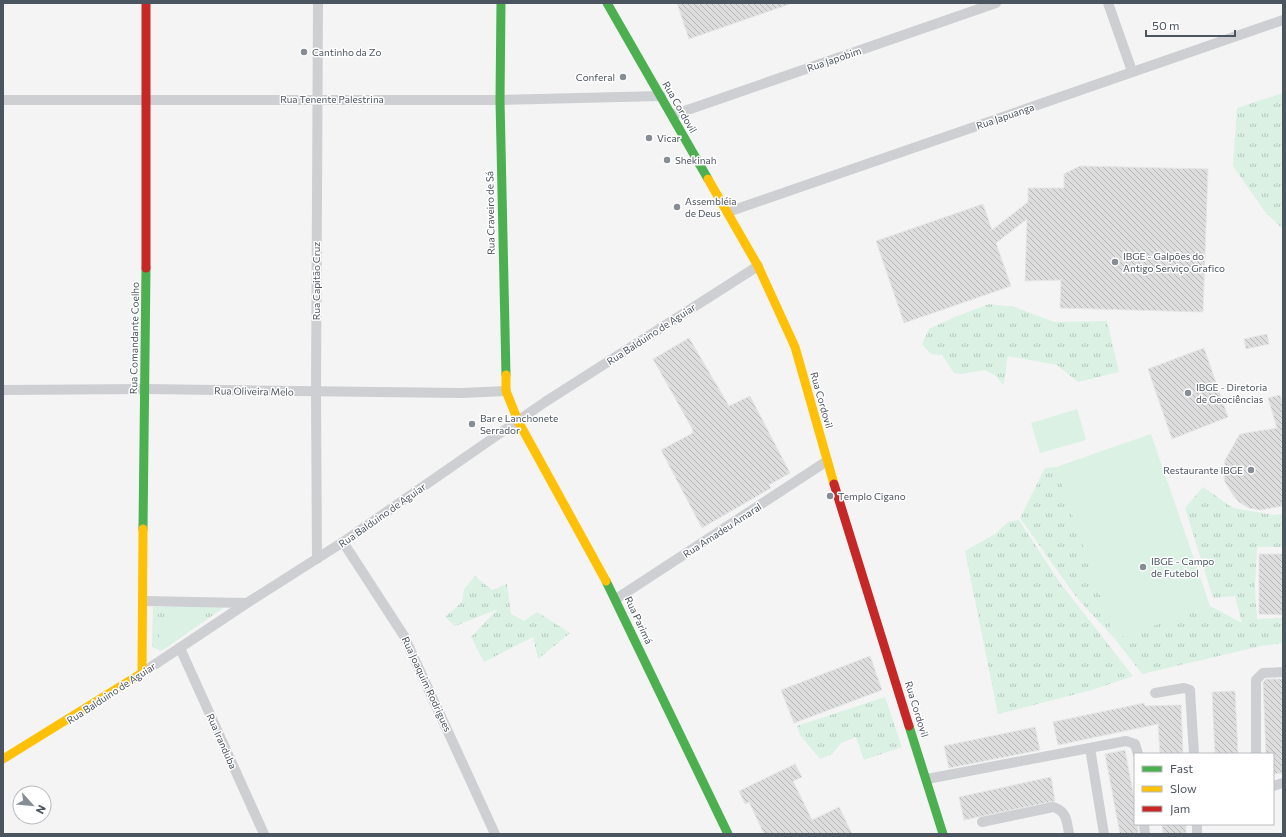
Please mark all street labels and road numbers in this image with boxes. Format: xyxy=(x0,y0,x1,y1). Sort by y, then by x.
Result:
street label: Rua Japobim xyxy=(805,44,863,74)
street label: Rua Cordovil xyxy=(660,79,700,135)
street label: Rua Tenente Palestrina xyxy=(280,93,384,105)
street label: Rua Japuanga xyxy=(974,100,1036,132)
street label: Rua Craveiro de Sá xyxy=(483,171,497,255)
street label: Rua Capitão Cruz xyxy=(310,242,322,320)
street label: Rua Comandante Coelho xyxy=(127,282,141,394)
street label: Rua Balduino de Aguiar xyxy=(604,301,698,367)
street label: Rua Cordovil xyxy=(808,371,836,429)
street label: Rua Oliveira Melo xyxy=(214,384,294,398)
street label: Rua Balduino de Aguiar xyxy=(336,480,428,550)
street label: Rua Amadeu Amaral xyxy=(680,500,764,560)
street label: Rua Parimá xyxy=(623,594,655,646)
street label: Rua Joaquim Rodrigues xyxy=(400,634,455,734)
street label: Rua Balduino de Aguiar xyxy=(64,660,158,726)
street label: Rua Cordovil xyxy=(903,680,931,738)
street label: Rua Iranduba xyxy=(204,711,240,771)

